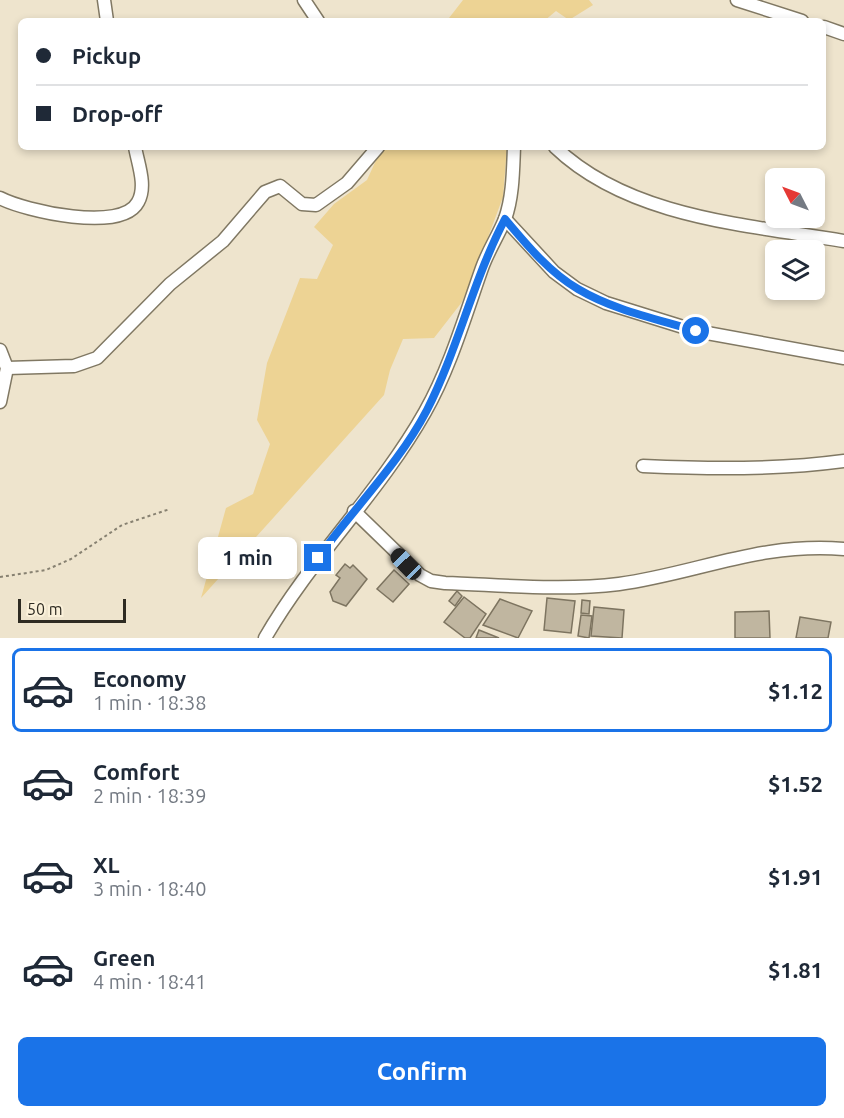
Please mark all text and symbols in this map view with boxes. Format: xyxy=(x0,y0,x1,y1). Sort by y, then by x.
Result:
text: Pickup xyxy=(72,43,141,68)
text: Drop-off xyxy=(72,101,162,126)
north arrow xyxy=(765,168,825,228)
map controls xyxy=(765,168,825,300)
button: layers xyxy=(765,240,825,300)
route start xyxy=(682,317,709,344)
callout: 1 min xyxy=(198,537,297,579)
route end xyxy=(304,544,331,571)
car xyxy=(387,545,425,583)
text: 1 min xyxy=(222,546,273,569)
scale bar xyxy=(18,596,126,624)
text: 50 m xyxy=(27,600,63,618)
icon: car xyxy=(21,663,75,717)
text: Economy xyxy=(93,666,186,691)
text: $1.12 xyxy=(768,678,823,703)
text: 1 min · 18:38 xyxy=(93,691,207,714)
icon: car xyxy=(21,756,75,810)
text: Comfort xyxy=(93,759,180,784)
text: $1.52 xyxy=(768,771,823,796)
text: 2 min · 18:39 xyxy=(93,784,207,807)
icon: car xyxy=(21,849,75,903)
text: XL xyxy=(93,852,120,877)
text: $1.91 xyxy=(768,864,823,889)
text: 3 min · 18:40 xyxy=(93,877,207,900)
icon: car xyxy=(21,942,75,996)
text: Green xyxy=(93,945,155,970)
text: $1.81 xyxy=(768,957,823,982)
text: 4 min · 18:41 xyxy=(93,970,207,993)
button: Confirm xyxy=(18,1037,826,1106)

